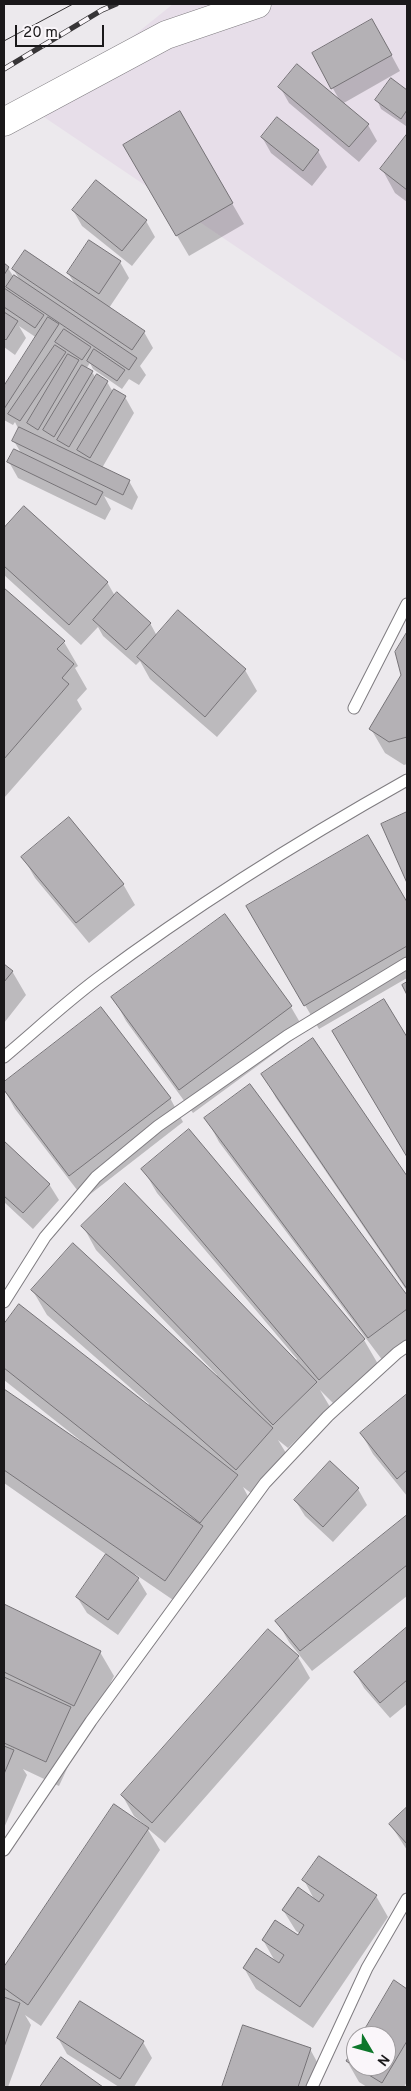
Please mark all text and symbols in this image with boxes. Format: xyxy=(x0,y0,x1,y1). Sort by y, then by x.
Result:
scale bar xyxy=(18,15,106,47)
text: 20 m xyxy=(23,24,58,43)
north arrow xyxy=(346,2026,396,2076)
text: N xyxy=(373,2051,392,2069)

